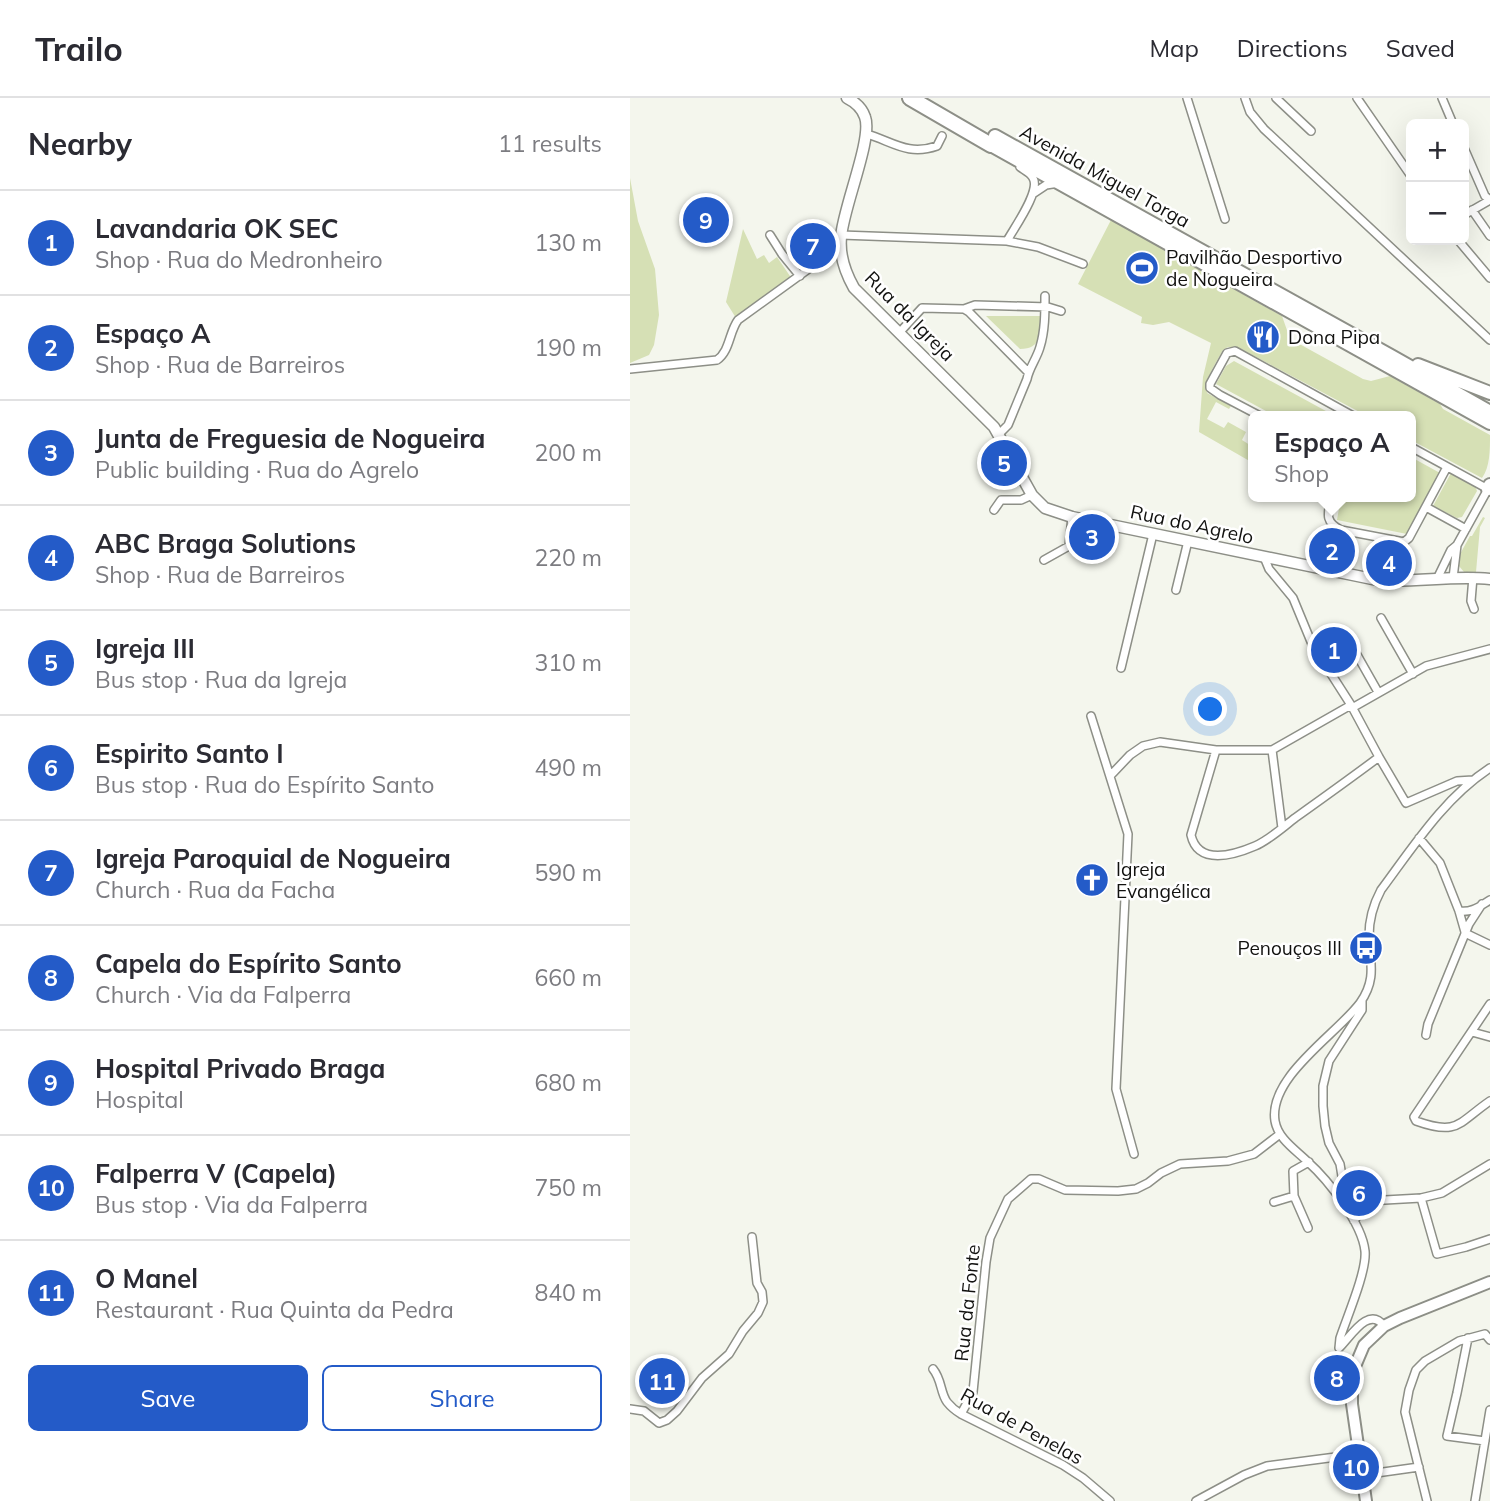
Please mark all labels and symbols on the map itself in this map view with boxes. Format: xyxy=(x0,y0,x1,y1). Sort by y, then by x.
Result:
street label: Avenida Miguel Torga xyxy=(1016,119,1194,233)
pin: 9 xyxy=(683,194,729,246)
pin: 7 xyxy=(790,220,836,272)
place label: Pavilhão Desportivo de Nogueira xyxy=(1166,245,1342,291)
sports icon: Pavilhão Desportivo de Nogueira xyxy=(1123,249,1161,287)
street label: Rua da Igreja xyxy=(860,266,960,366)
restaurant icon: Dona Pipa xyxy=(1244,318,1282,356)
place label: Dona Pipa xyxy=(1288,325,1380,349)
pin: 5 xyxy=(981,437,1027,489)
street label: Rua do Agrelo xyxy=(1128,499,1256,549)
pin: 3 xyxy=(1069,511,1115,563)
pin: 2 xyxy=(1309,525,1355,577)
pin: 4 xyxy=(1366,537,1412,589)
pin: 1 xyxy=(1311,624,1357,676)
your location xyxy=(1193,692,1227,726)
place label: Igreja Evangélica xyxy=(1116,857,1211,903)
church icon: Igreja Evangélica xyxy=(1073,861,1111,899)
bus stop icon: Penouços III xyxy=(1347,929,1385,967)
place label: Penouços III xyxy=(1238,936,1342,960)
pin: 6 xyxy=(1336,1167,1382,1219)
street label: Rua da Fonte xyxy=(949,1243,985,1363)
pin: 8 xyxy=(1314,1352,1360,1404)
pin: 11 xyxy=(639,1355,685,1407)
street label: Rua de Penelas xyxy=(957,1382,1087,1470)
pin: 10 xyxy=(1333,1441,1379,1493)

